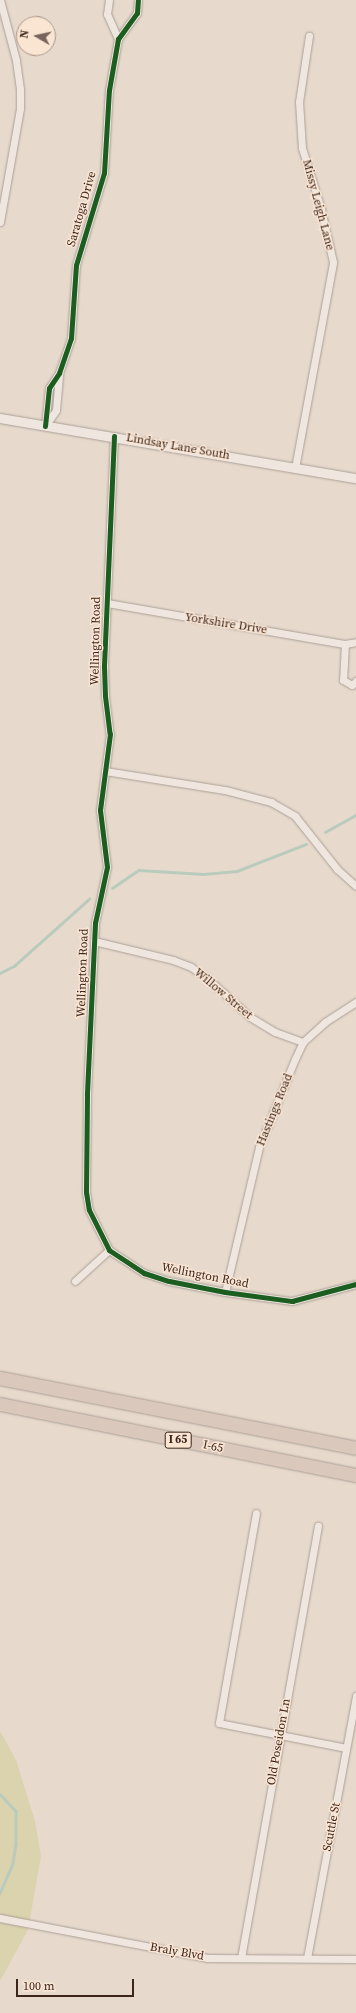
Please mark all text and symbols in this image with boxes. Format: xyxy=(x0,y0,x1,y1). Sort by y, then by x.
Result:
north arrow xyxy=(16,16,56,56)
text: N xyxy=(17,29,33,39)
street label: Missy Leigh Lane xyxy=(299,158,337,252)
street label: Saratoga Drive xyxy=(64,170,100,248)
street label: Lindsay Lane South xyxy=(125,431,231,463)
street label: Wellington Road xyxy=(88,597,104,685)
street label: Yorkshire Drive xyxy=(184,610,268,638)
street label: Wellington Road xyxy=(74,928,92,1018)
street label: Willow Street xyxy=(191,965,255,1023)
street label: Hastings Road xyxy=(254,1072,296,1148)
street label: Wellington Road xyxy=(160,1260,250,1292)
road number: I 65 xyxy=(164,1431,192,1449)
street label: I-65 xyxy=(202,1438,224,1456)
street label: Old Poseidon Ln xyxy=(264,1697,294,1787)
street label: Scuttle St xyxy=(320,1801,344,1853)
street label: Braly Blvd xyxy=(149,1940,205,1964)
scale bar xyxy=(18,1971,136,1997)
text: 100 m xyxy=(23,1978,55,1994)

